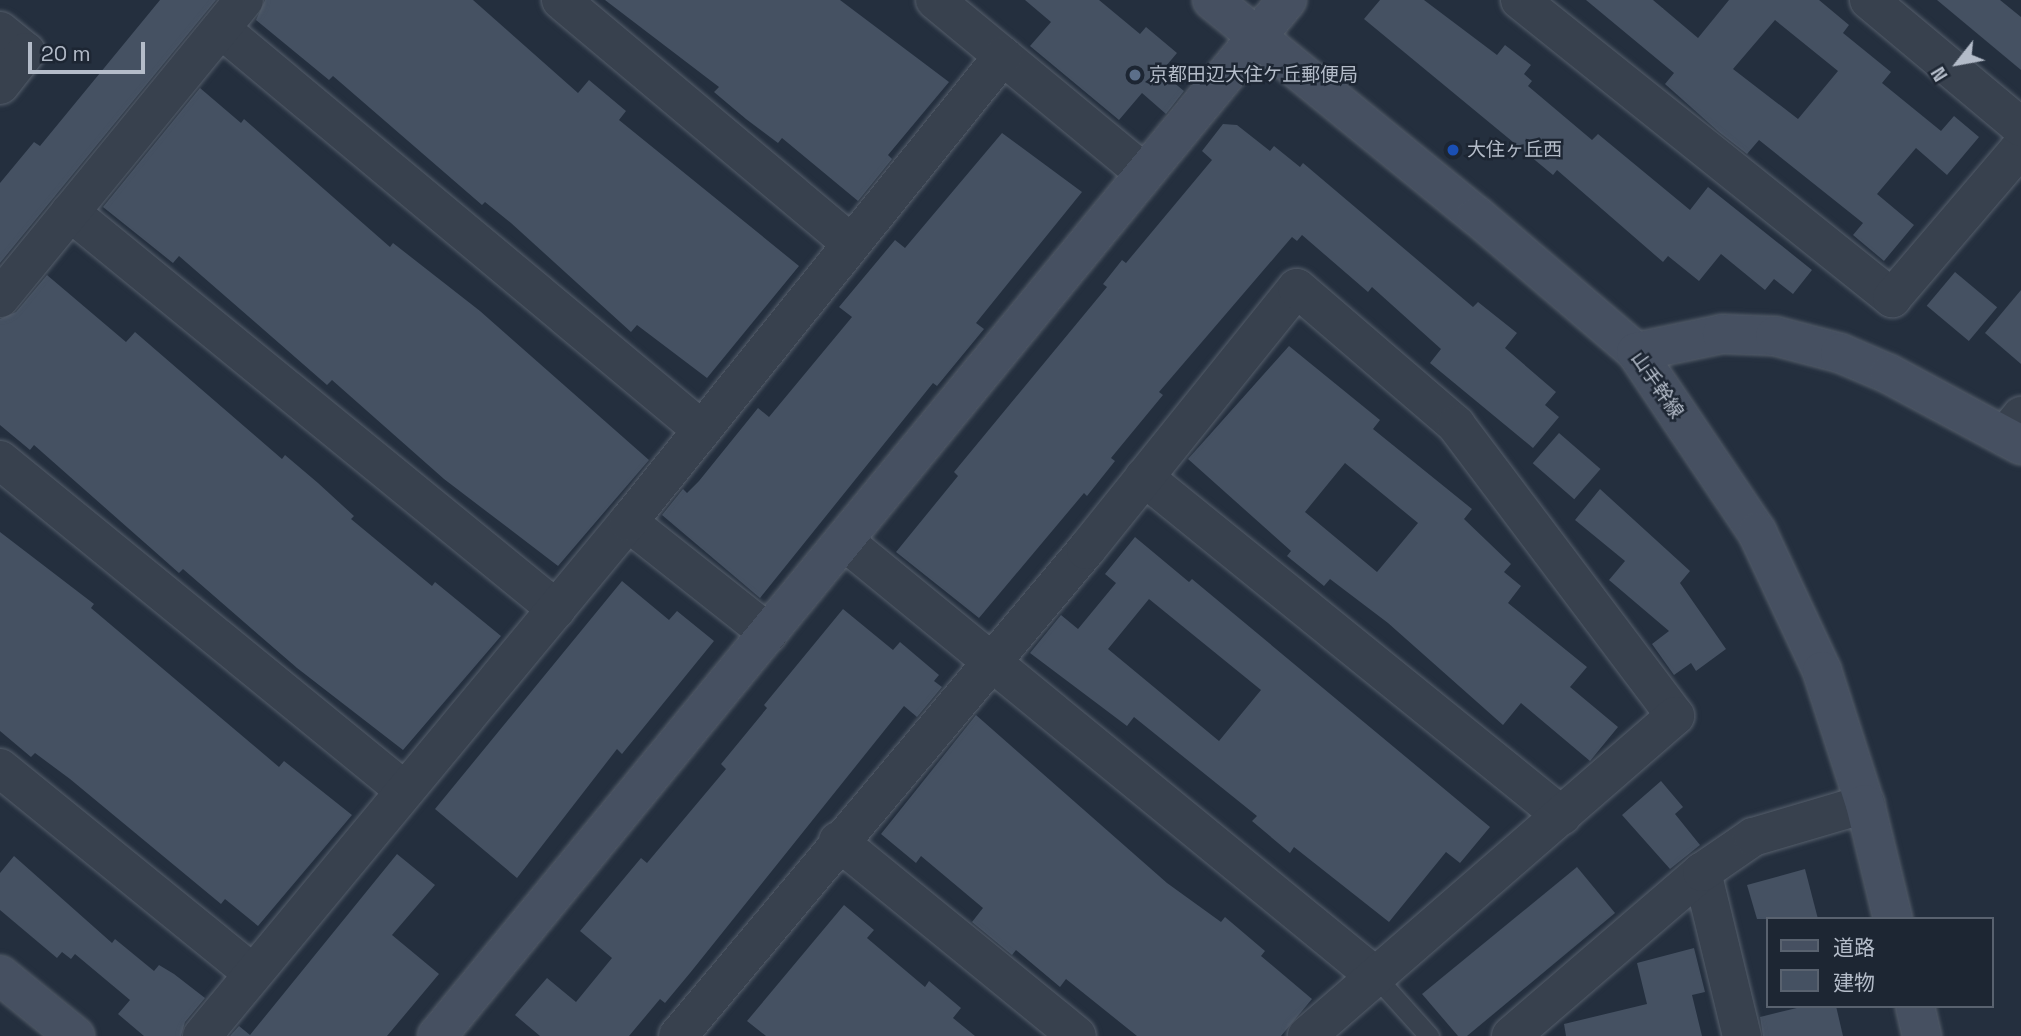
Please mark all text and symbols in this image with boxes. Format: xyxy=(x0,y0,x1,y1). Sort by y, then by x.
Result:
scale bar xyxy=(32,28,149,72)
north arrow xyxy=(1923,28,1993,98)
text: 20 m xyxy=(41,40,91,67)
text: N xyxy=(1926,62,1954,86)
place label: 京都田辺大住ケ丘郵便局 xyxy=(1149,64,1358,86)
marker: 京都田辺大住ケ丘郵便局 xyxy=(1127,67,1143,83)
place label: 大住ヶ丘西 xyxy=(1467,139,1562,161)
marker: 大住ヶ丘西 xyxy=(1445,142,1461,158)
street label: 山手幹線 xyxy=(1626,347,1688,423)
legend xyxy=(1766,917,1993,1008)
text: 道路 xyxy=(1833,934,1875,961)
text: 建物 xyxy=(1833,969,1875,996)

